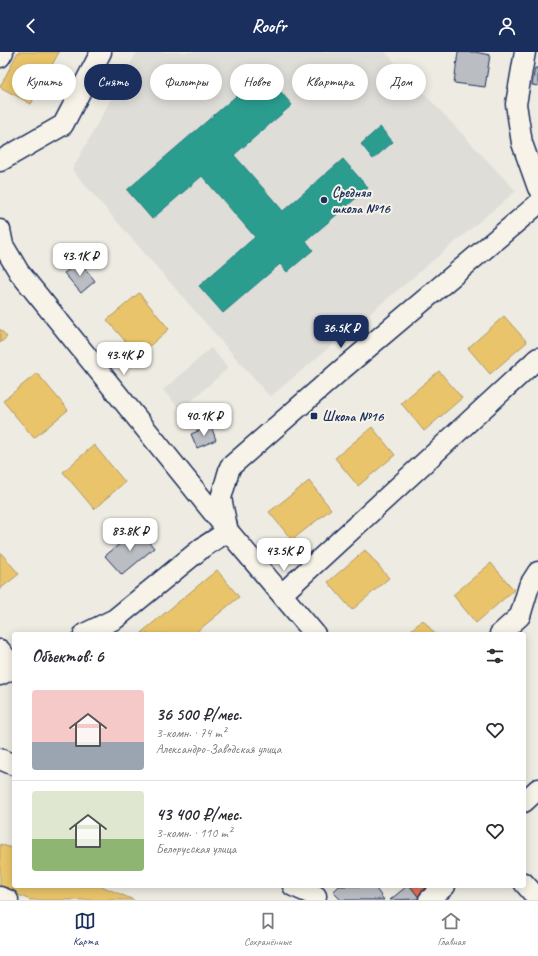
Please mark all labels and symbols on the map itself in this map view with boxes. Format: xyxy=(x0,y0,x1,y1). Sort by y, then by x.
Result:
place label: Средняя школа №16 xyxy=(332,184,391,217)
marker: Средняя школа №16 xyxy=(319,195,329,205)
pin: 43.1K ₽ xyxy=(43,243,117,277)
pin: 36.5K ₽ xyxy=(304,315,378,349)
pin: 43.4K ₽ xyxy=(87,342,161,376)
pin: 40.1K ₽ xyxy=(167,403,241,437)
place label: Школа №16 xyxy=(322,408,385,425)
marker: Школа №16 xyxy=(309,411,319,421)
pin: 83.8K ₽ xyxy=(93,518,167,552)
pin: 43.5K ₽ xyxy=(247,538,321,572)

